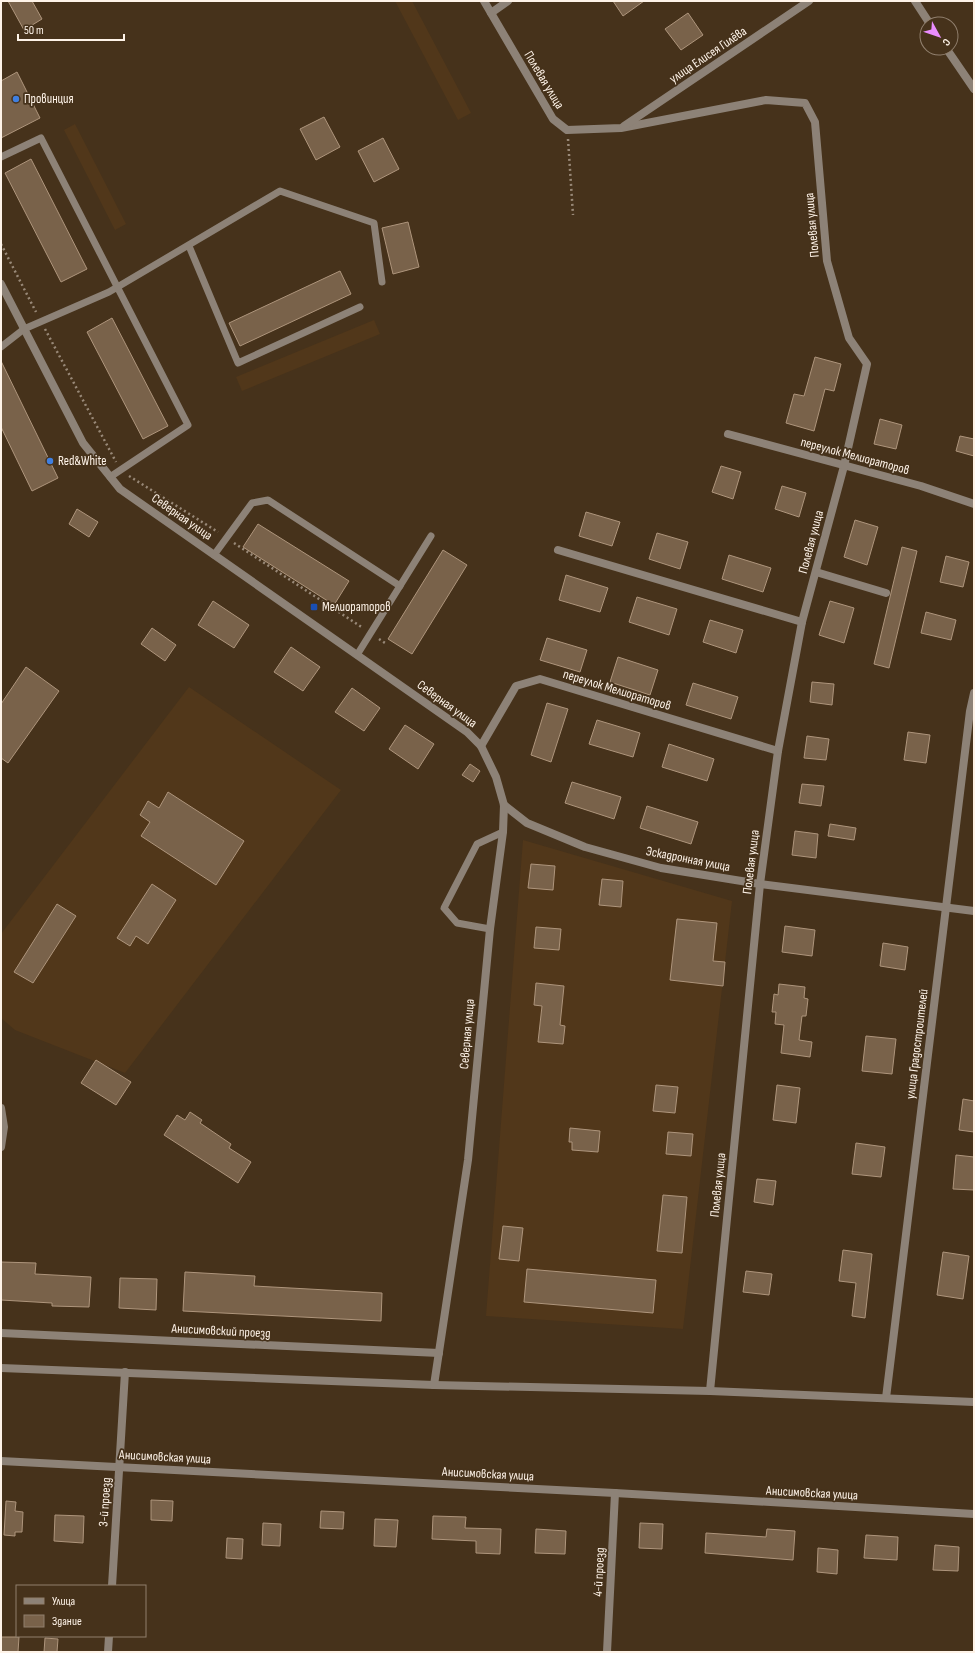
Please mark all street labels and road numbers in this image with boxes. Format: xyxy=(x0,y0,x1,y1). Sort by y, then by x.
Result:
street label: улица Елисея Гилёва xyxy=(666,23,750,87)
street label: Полевая улица xyxy=(520,48,568,112)
street label: Полевая улица xyxy=(801,192,823,258)
street label: переулок Мелиораторов xyxy=(799,434,911,478)
street label: Северная улица xyxy=(149,490,215,544)
street label: Полевая улица xyxy=(795,509,827,575)
street label: переулок Мелиораторов xyxy=(561,666,673,714)
street label: Северная улица xyxy=(414,677,480,731)
street label: Полевая улица xyxy=(739,829,763,895)
street label: Эскадронная улица xyxy=(644,843,732,875)
street label: улица Градостроителей xyxy=(902,988,932,1100)
street label: Северная улица xyxy=(456,998,478,1070)
street label: Полевая улица xyxy=(707,1152,729,1218)
street label: Анисимовский проезд xyxy=(170,1320,271,1342)
street label: Анисимовская улица xyxy=(118,1447,211,1467)
street label: Анисимовская улица xyxy=(441,1464,534,1484)
street label: 3-й проезд xyxy=(95,1477,115,1527)
street label: Анисимовская улица xyxy=(765,1483,858,1503)
street label: 4-й проезд xyxy=(590,1547,608,1597)

